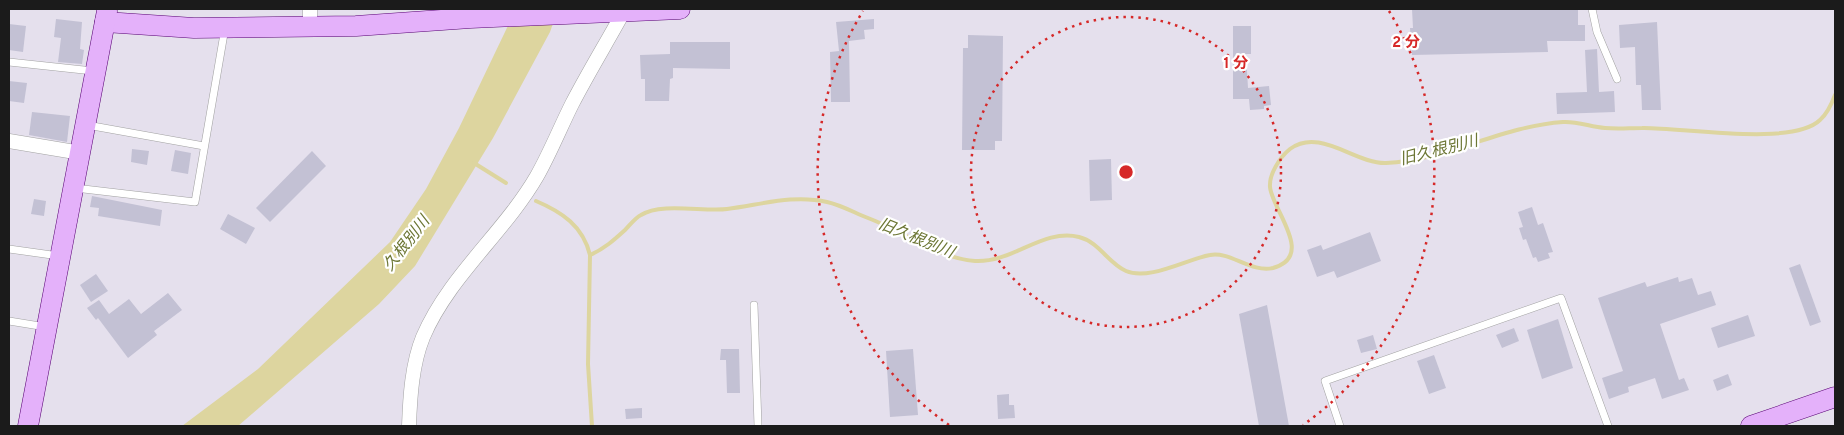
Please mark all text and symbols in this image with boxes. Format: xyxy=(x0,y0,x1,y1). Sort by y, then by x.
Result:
text: 2 分 xyxy=(1392,34,1420,53)
text: 1 分 xyxy=(1224,55,1248,74)
water label: 旧久根別川 xyxy=(1398,131,1482,170)
centre of rings xyxy=(1117,163,1135,181)
water label: 久根別川 xyxy=(379,211,436,275)
water label: 旧久根別川 xyxy=(875,215,959,264)

